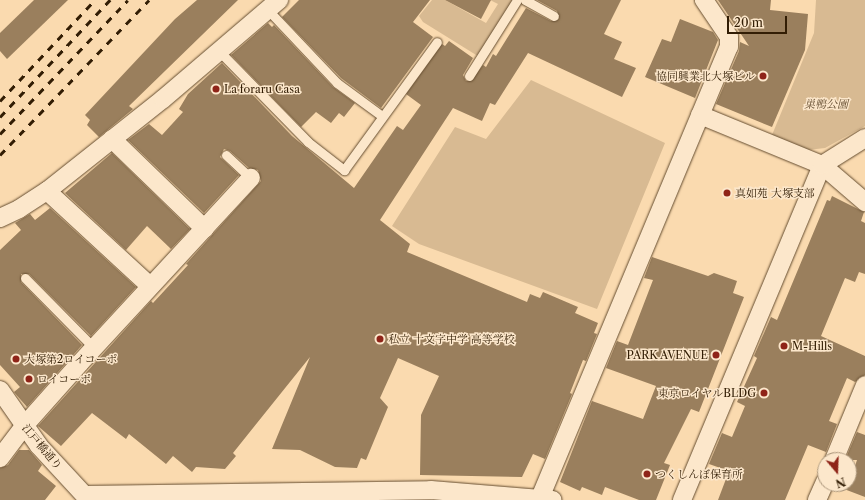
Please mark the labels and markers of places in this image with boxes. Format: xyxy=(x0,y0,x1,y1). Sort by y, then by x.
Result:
place label: 協同興業北大塚ビル xyxy=(656,69,755,83)
marker: 協同興業北大塚ビル xyxy=(758,71,768,81)
place label: La foraru Casa xyxy=(224,82,300,96)
marker: La foraru Casa xyxy=(211,84,221,94)
place label: 真如苑 大塚支部 xyxy=(735,186,815,200)
marker: 真如苑 大塚支部 xyxy=(722,188,732,198)
place label: 私立 十文字中学 高等学校 xyxy=(388,332,515,346)
marker: 私立 十文字中学 高等学校 xyxy=(375,334,385,344)
place label: M-Hills xyxy=(792,339,832,353)
marker: M-Hills xyxy=(779,341,789,351)
place label: PARK AVENUE xyxy=(626,348,708,362)
marker: PARK AVENUE xyxy=(711,350,721,360)
place label: 大塚第2ロイコーポ xyxy=(24,352,118,366)
marker: 大塚第2ロイコーポ xyxy=(11,354,21,364)
place label: ロイコーポ xyxy=(37,372,92,386)
marker: ロイコーポ xyxy=(24,374,34,384)
place label: 東京ロイヤルBLDG xyxy=(657,386,756,400)
marker: 東京ロイヤルBLDG xyxy=(759,388,769,398)
place label: つくしんぼ保育所 xyxy=(655,467,743,481)
marker: つくしんぼ保育所 xyxy=(642,469,652,479)

